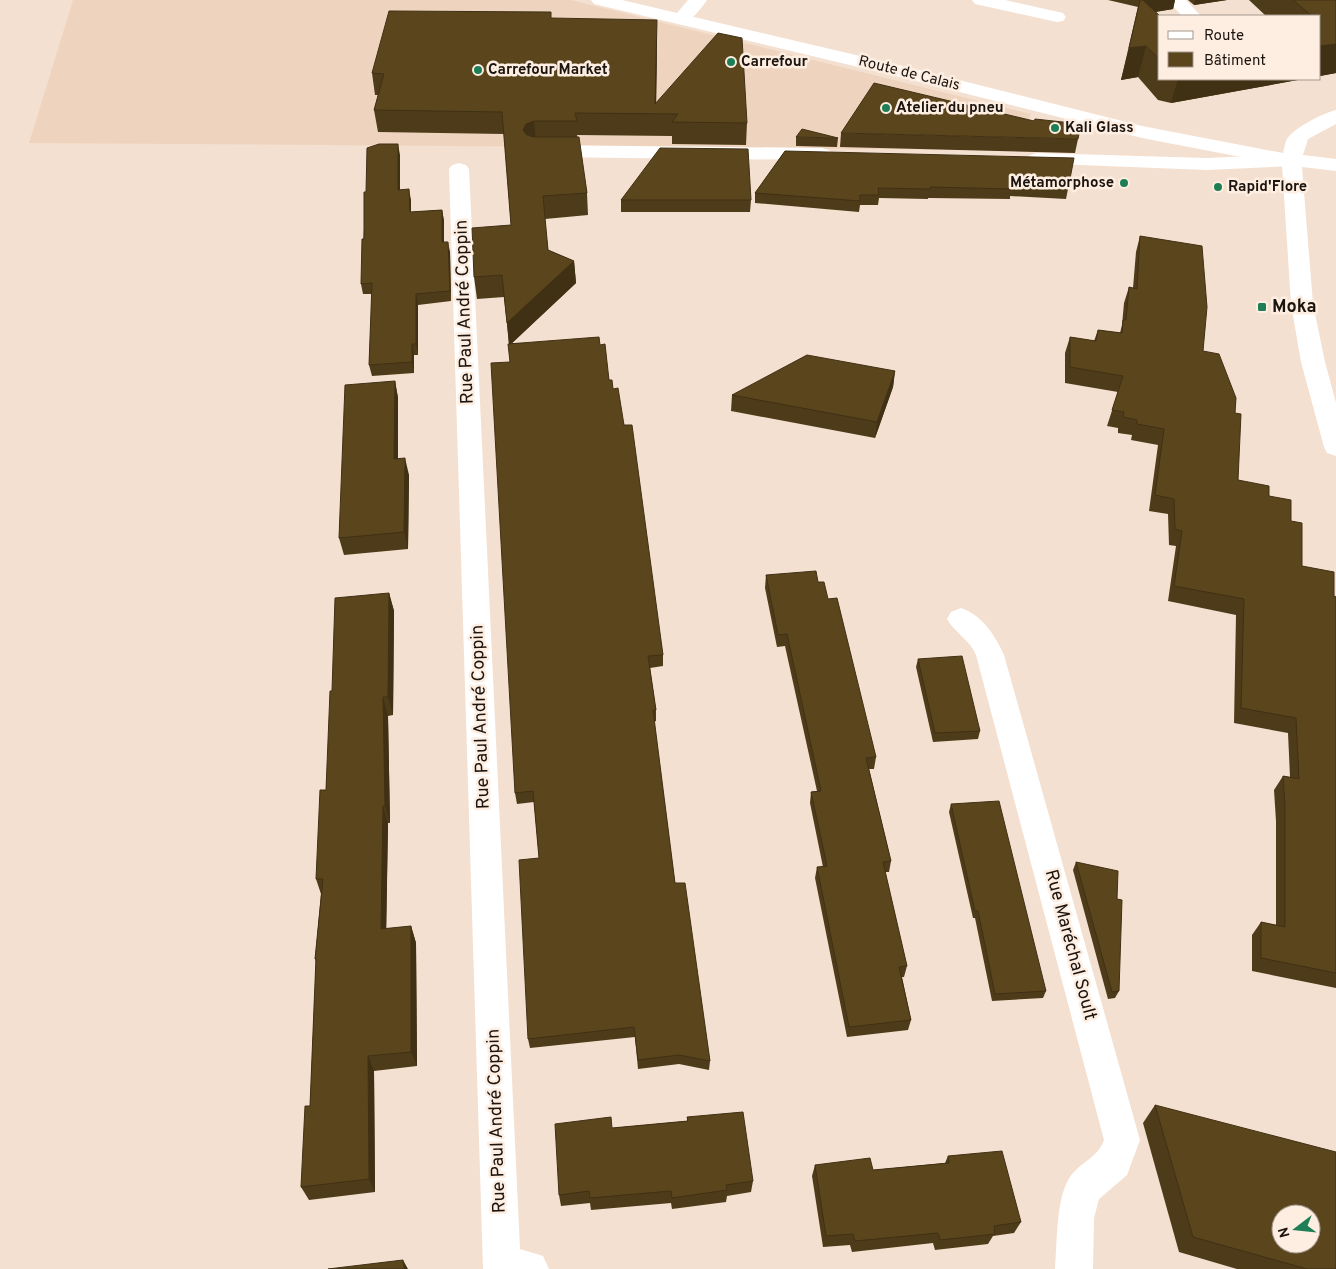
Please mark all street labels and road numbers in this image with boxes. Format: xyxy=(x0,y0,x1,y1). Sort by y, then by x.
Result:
street label: Route de Calais xyxy=(856,52,962,96)
street label: Rue Paul André Coppin xyxy=(450,219,480,405)
street label: Rue Paul André Coppin xyxy=(466,624,496,810)
street label: Rue Maréchal Soult xyxy=(1039,867,1101,1023)
street label: Rue Paul André Coppin xyxy=(482,1028,512,1214)

